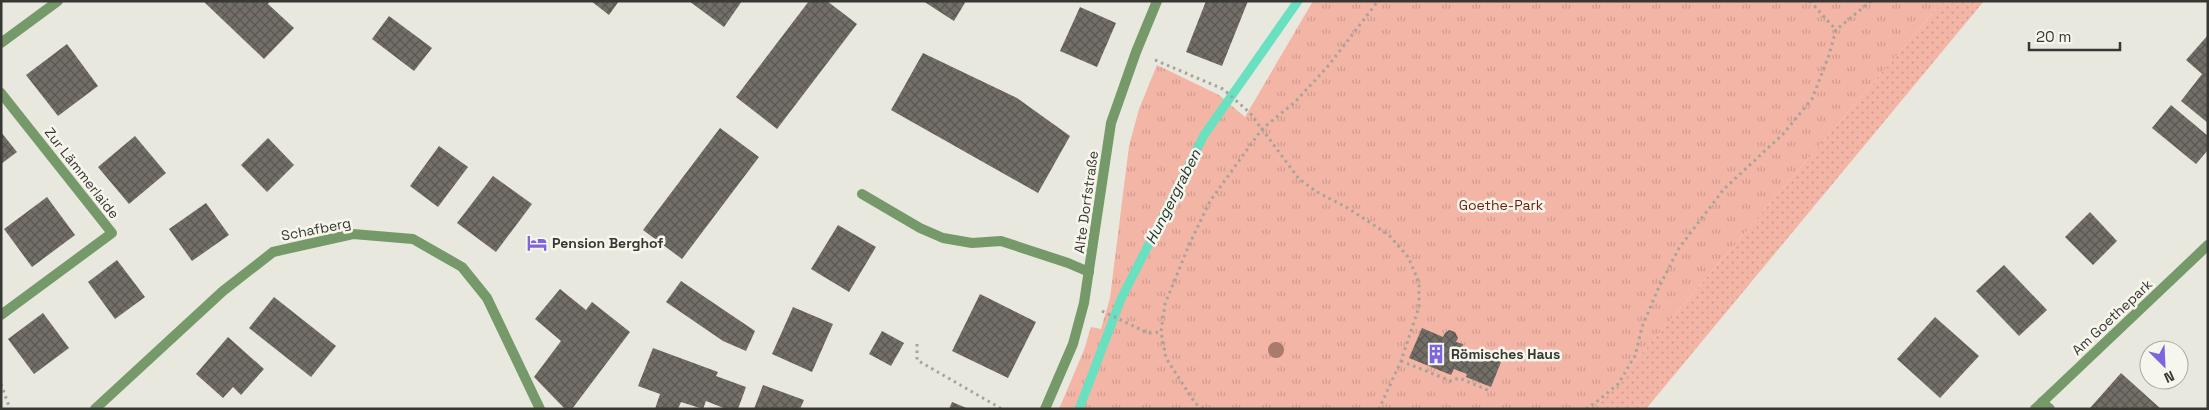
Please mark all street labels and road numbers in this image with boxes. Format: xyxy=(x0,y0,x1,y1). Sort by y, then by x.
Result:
street label: Zur Lämmerlaide xyxy=(41,124,123,222)
street label: Alte Dorfstraße xyxy=(1070,150,1102,254)
street label: Schafberg xyxy=(280,213,352,245)
street label: Am Goethepark xyxy=(2068,275,2156,359)

